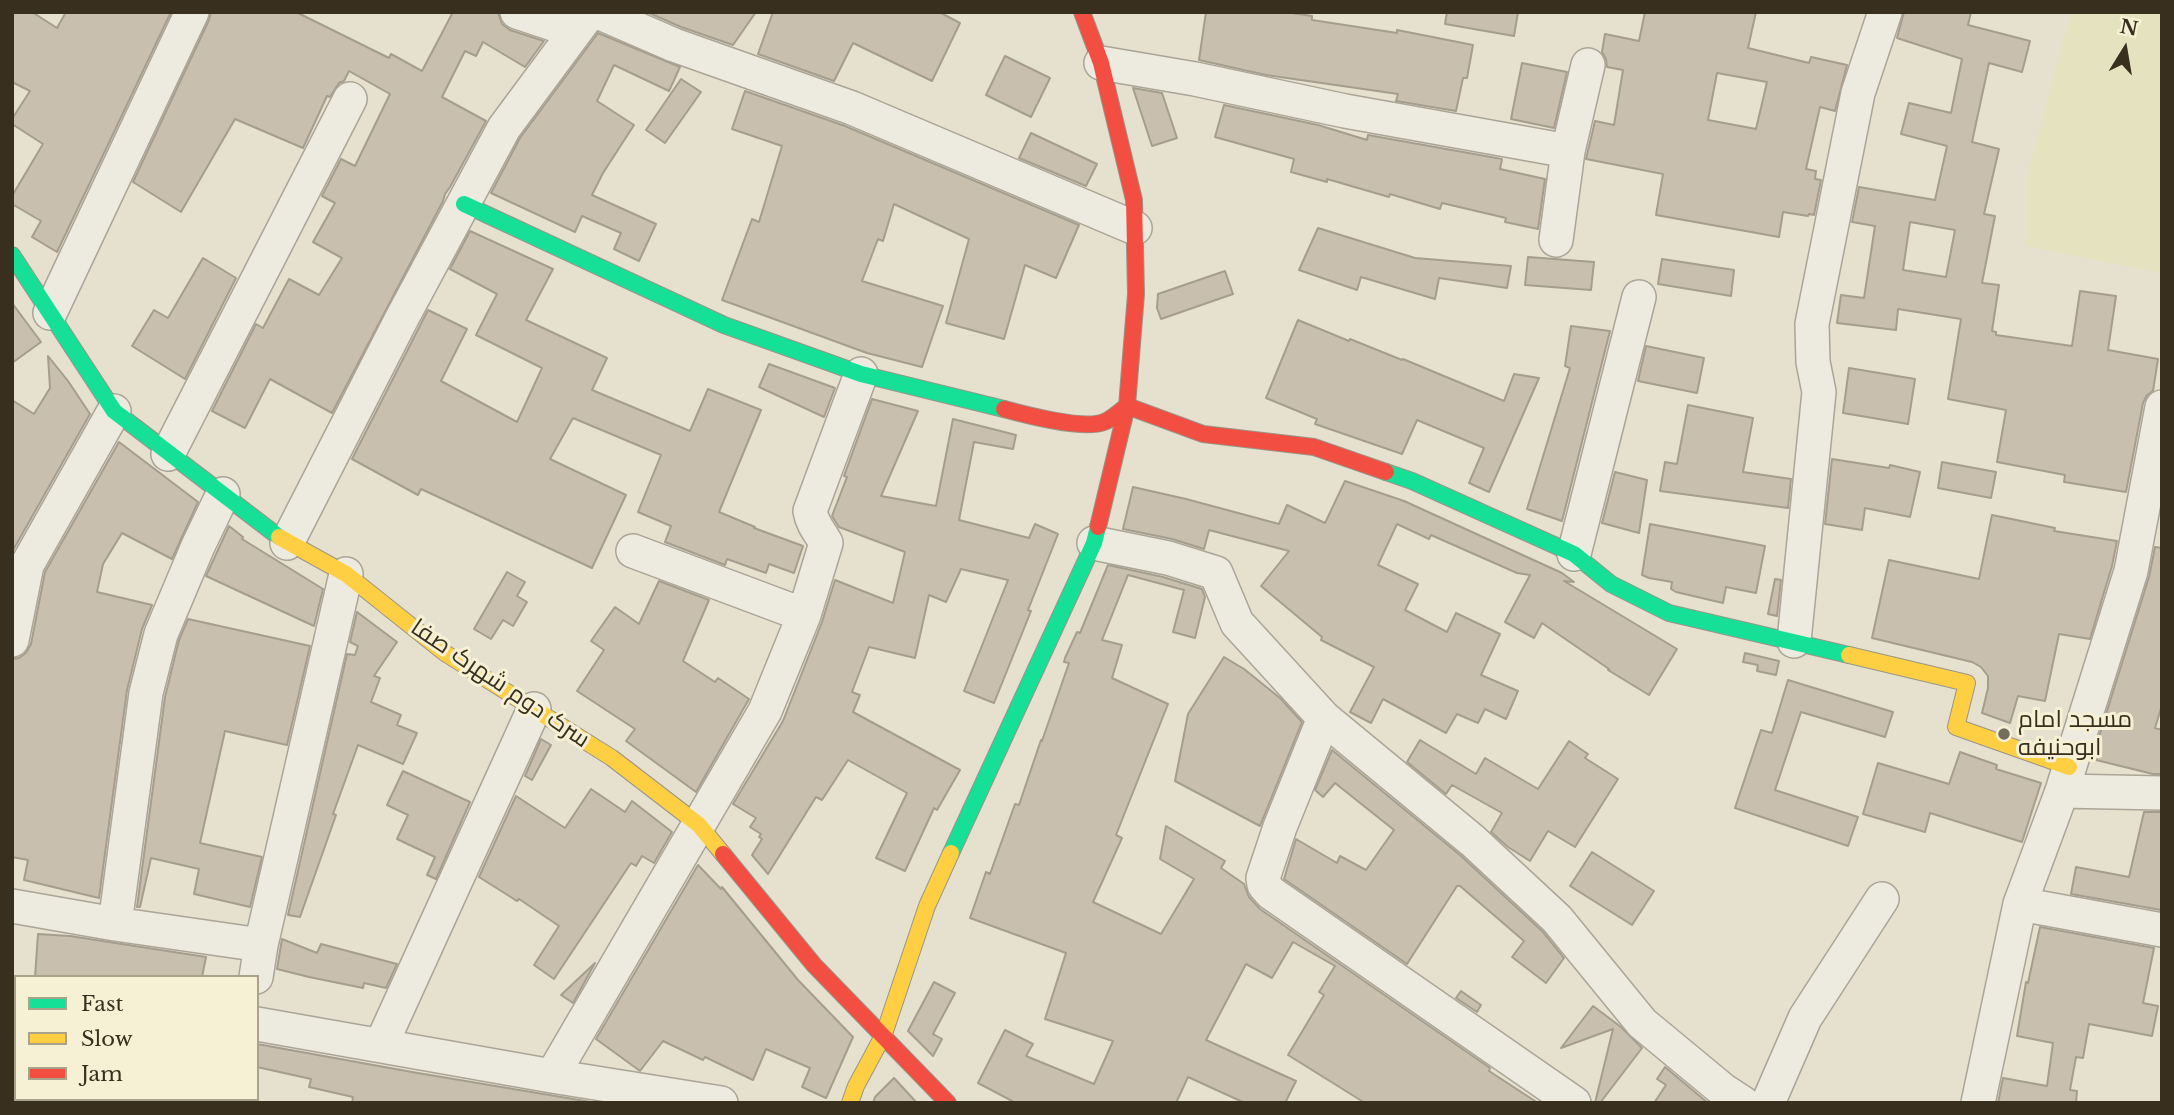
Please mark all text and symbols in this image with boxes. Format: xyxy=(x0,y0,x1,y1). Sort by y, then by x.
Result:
north arrow xyxy=(2090,14,2160,84)
text: N xyxy=(2118,15,2140,41)
street label: سرک دوم شهرک صفا xyxy=(405,613,595,755)
place label: مسجد امام ابوحنیفه xyxy=(2018,706,2132,762)
marker: مسجد امام ابوحنیفه xyxy=(1996,726,2012,742)
legend xyxy=(14,975,259,1101)
text: Fast xyxy=(81,991,123,1017)
text: Slow xyxy=(81,1026,133,1052)
text: Jam xyxy=(81,1061,123,1087)

